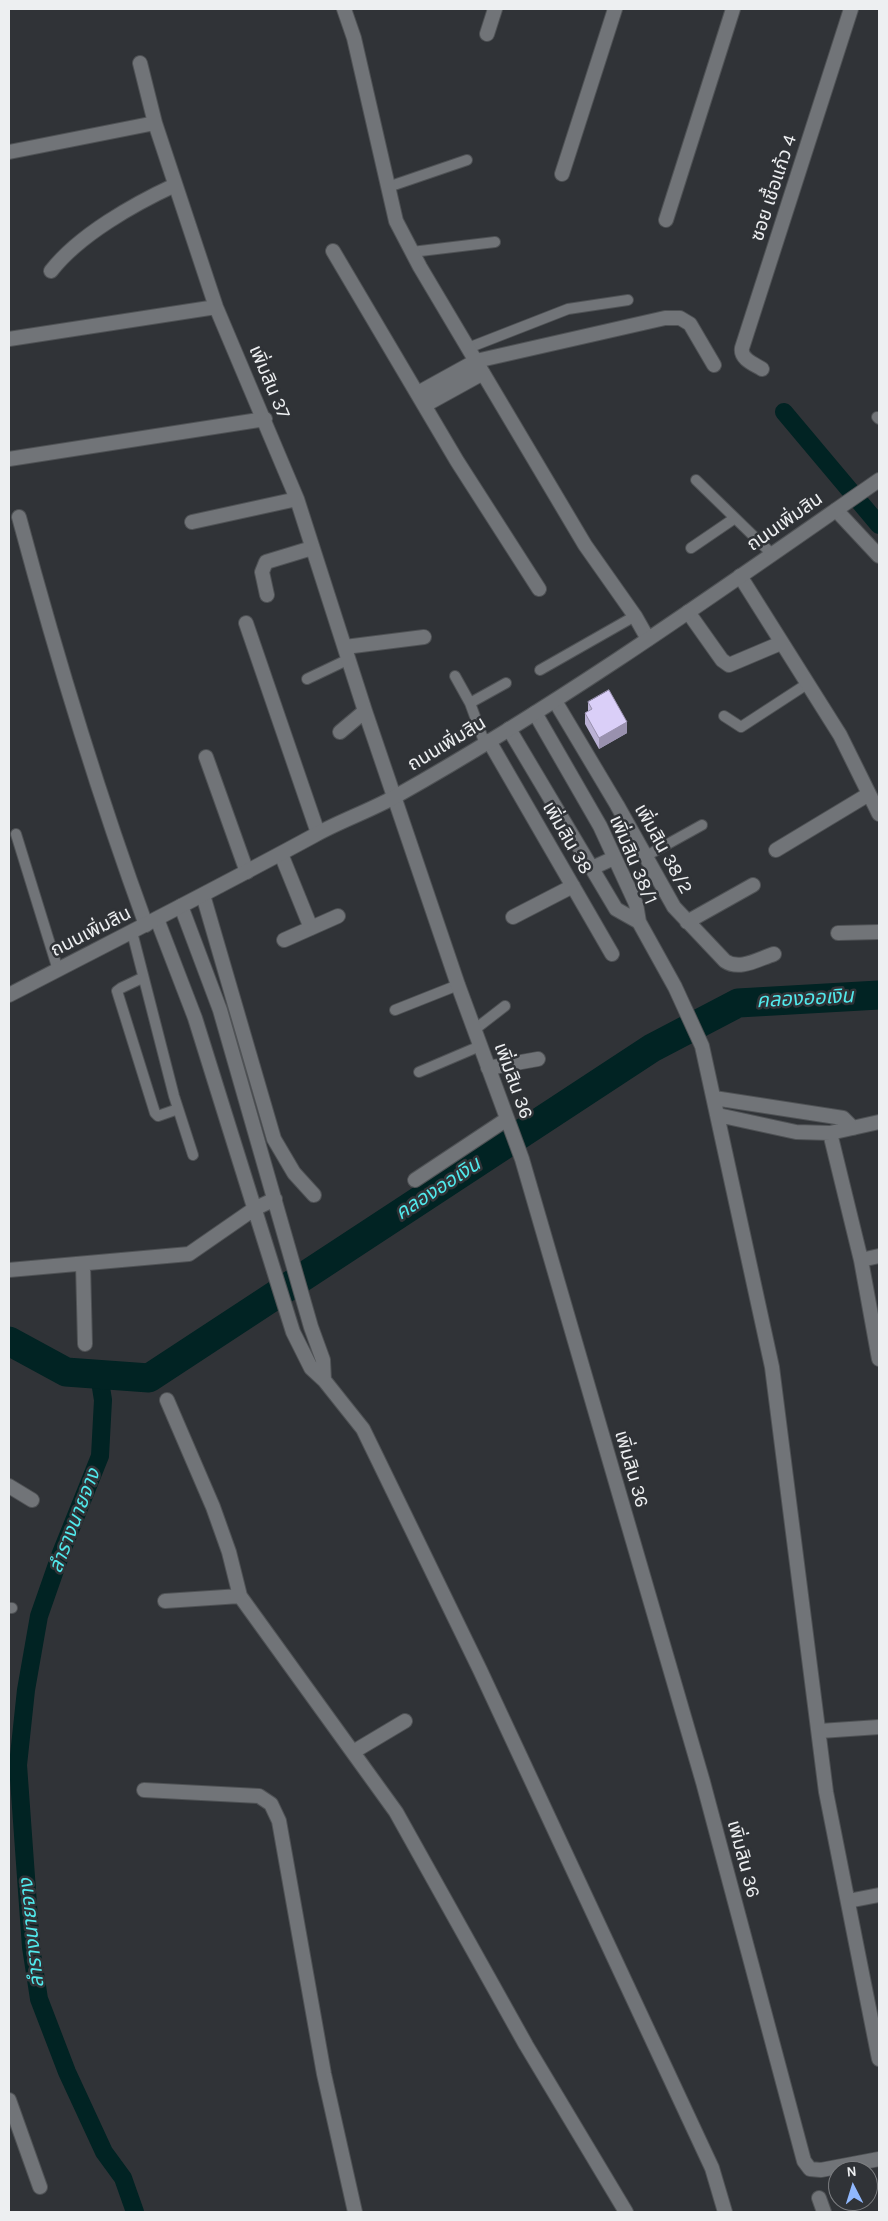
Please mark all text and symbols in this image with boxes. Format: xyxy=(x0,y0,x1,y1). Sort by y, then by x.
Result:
street label: ซอย เชื้อแก้ว 4 xyxy=(746,132,802,244)
street label: เพิ่มสิน 37 xyxy=(243,342,295,422)
street label: ถนนเพิ่มสิน xyxy=(743,488,827,556)
street label: ถนนเพิ่มสิน xyxy=(404,712,490,776)
street label: เพิ่มสิน 38 xyxy=(537,798,597,878)
street label: เพิ่มสิน 38/2 xyxy=(629,800,697,898)
street label: เพิ่มสิน 38/1 xyxy=(604,812,662,908)
street label: ถนนเพิ่มสิน xyxy=(47,902,135,962)
water label: คลองออเงิน xyxy=(756,984,854,1014)
street label: เพิ่มสิน 36 xyxy=(489,1040,537,1122)
water label: คลองออเงิน xyxy=(391,1153,485,1225)
street label: เพิ่มสิน 36 xyxy=(609,1428,653,1510)
water label: ลำรางนายจาง xyxy=(44,1465,106,1577)
street label: เพิ่มสิน 36 xyxy=(722,1818,764,1900)
water label: ลำรางนายจาง xyxy=(14,1877,50,1989)
north arrow xyxy=(828,2161,878,2211)
text: N xyxy=(846,2163,857,2180)

